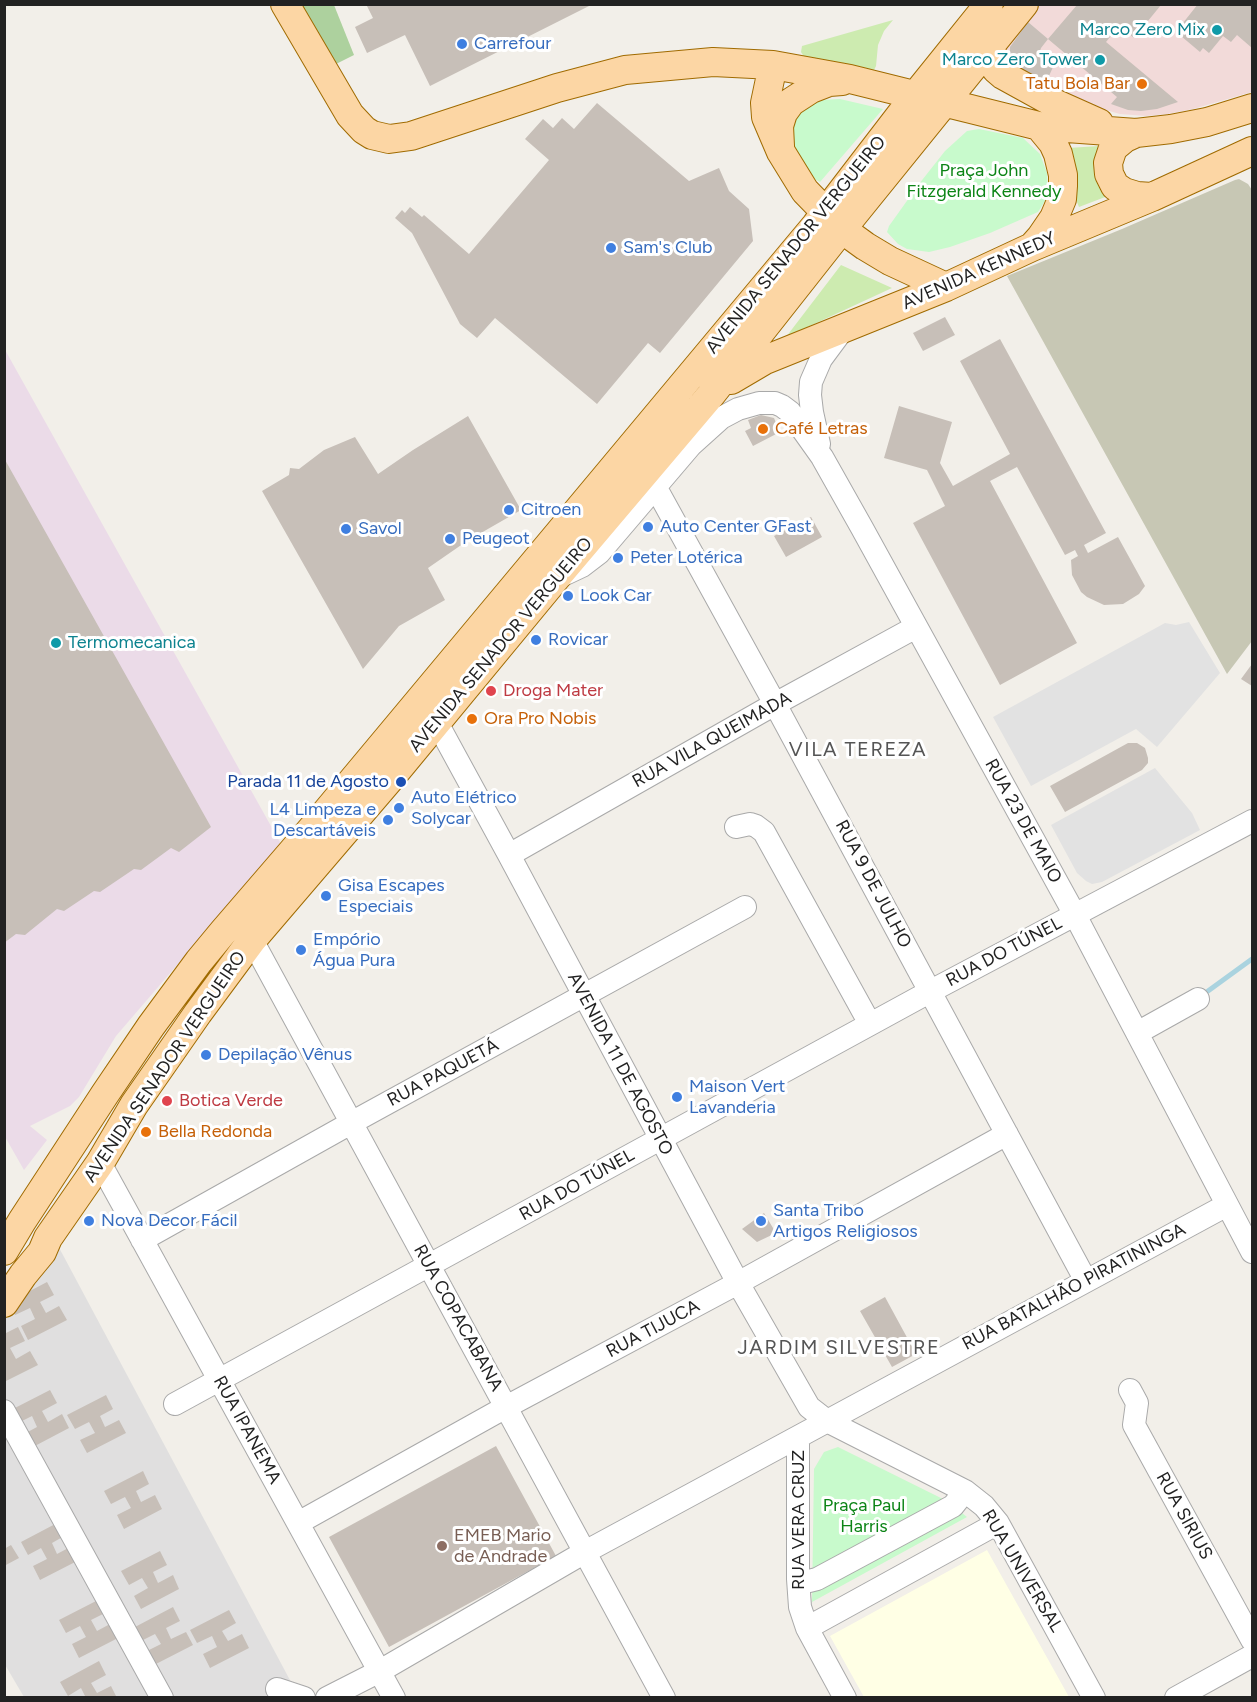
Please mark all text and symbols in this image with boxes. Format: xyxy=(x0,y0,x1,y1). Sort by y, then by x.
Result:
place label: Marco Zero Mix xyxy=(1080,19,1205,41)
marker: Marco Zero Mix xyxy=(1210,23,1224,37)
place label: Carrefour xyxy=(474,33,551,55)
marker: Carrefour xyxy=(455,37,469,51)
place label: Marco Zero Tower xyxy=(942,49,1088,71)
marker: Marco Zero Tower xyxy=(1093,53,1107,67)
place label: Tatu Bola Bar xyxy=(1025,73,1130,95)
marker: Tatu Bola Bar xyxy=(1135,77,1149,91)
street label: AVENIDA SENADOR VERGUEIRO xyxy=(701,132,891,358)
park label: Praça John Fitzgerald Kennedy xyxy=(907,160,1061,202)
street label: AVENIDA KENNEDY xyxy=(899,227,1059,315)
place label: Sam's Club xyxy=(623,237,713,259)
marker: Sam's Club xyxy=(604,241,618,255)
place label: Café Letras xyxy=(775,418,868,440)
marker: Café Letras xyxy=(756,422,770,436)
place label: Citroen xyxy=(521,499,581,521)
marker: Citroen xyxy=(502,503,516,517)
place label: Auto Center GFast xyxy=(660,516,812,538)
place label: Savol xyxy=(358,518,402,540)
marker: Auto Center GFast xyxy=(641,520,655,534)
marker: Savol xyxy=(339,522,353,536)
place label: Peugeot xyxy=(462,528,530,550)
marker: Peugeot xyxy=(443,532,457,546)
street label: AVENIDA SENADOR VERGUEIRO xyxy=(405,533,597,757)
place label: Peter Lotérica xyxy=(630,547,743,569)
marker: Peter Lotérica xyxy=(611,551,625,565)
place label: Look Car xyxy=(580,585,652,607)
marker: Look Car xyxy=(561,589,575,603)
place label: Rovicar xyxy=(548,629,608,651)
place label: Termomecanica xyxy=(68,632,196,654)
marker: Rovicar xyxy=(529,633,543,647)
marker: Termomecanica xyxy=(49,636,63,650)
place label: Droga Mater xyxy=(503,680,603,702)
marker: Droga Mater xyxy=(484,684,498,698)
street label: RUA VILA QUEIMADA xyxy=(629,687,795,793)
place label: Ora Pro Nobis xyxy=(484,708,596,730)
marker: Ora Pro Nobis xyxy=(465,712,479,726)
district label: VILA TEREZA xyxy=(789,738,927,762)
street label: RUA 23 DE MAIO xyxy=(980,755,1066,887)
place label: Parada 11 de Agosto xyxy=(227,771,389,793)
marker: Parada 11 de Agosto xyxy=(394,775,408,789)
place label: Auto Elétrico Solycar xyxy=(411,787,517,830)
place label: L4 Limpeza e Descartáveis xyxy=(269,799,376,842)
marker: Auto Elétrico Solycar xyxy=(392,801,406,815)
marker: L4 Limpeza e Descartáveis xyxy=(381,813,395,827)
street label: RUA 9 DE JULHO xyxy=(830,816,916,952)
place label: Gisa Escapes Especiais xyxy=(338,875,445,918)
marker: Gisa Escapes Especiais xyxy=(319,889,333,903)
street label: RUA DO TÚNEL xyxy=(942,912,1066,992)
place label: Empório Água Pura xyxy=(313,929,395,972)
marker: Empório Água Pura xyxy=(294,943,308,957)
street label: AVENIDA SENADOR VERGUEIRO xyxy=(79,947,251,1187)
street label: AVENIDA 11 DE AGOSTO xyxy=(563,969,677,1159)
street label: RUA PAQUETÁ xyxy=(384,1035,502,1111)
place label: Depilação Vênus xyxy=(218,1044,352,1066)
marker: Depilação Vênus xyxy=(199,1048,213,1062)
place label: Maison Vert Lavanderia xyxy=(689,1076,785,1118)
place label: Botica Verde xyxy=(179,1090,283,1112)
marker: Maison Vert Lavanderia xyxy=(670,1090,684,1104)
marker: Botica Verde xyxy=(160,1094,174,1108)
place label: Bella Redonda xyxy=(158,1121,272,1143)
marker: Bella Redonda xyxy=(139,1125,153,1139)
street label: RUA DO TÚNEL xyxy=(516,1145,638,1225)
place label: Santa Tribo Artigos Religiosos xyxy=(773,1200,918,1242)
place label: Nova Decor Fácil xyxy=(101,1210,238,1232)
marker: Nova Decor Fácil xyxy=(82,1214,96,1228)
marker: Santa Tribo Artigos Religiosos xyxy=(754,1214,768,1228)
street label: RUA BATALHÃO PIRATININGA xyxy=(959,1219,1189,1355)
street label: RUA COPACABANA xyxy=(409,1241,507,1395)
street label: RUA TIJUCA xyxy=(603,1295,703,1363)
district label: JARDIM SILVESTRE xyxy=(738,1336,940,1360)
street label: RUA IPANEMA xyxy=(208,1372,286,1488)
street label: RUA VERA CRUZ xyxy=(788,1450,810,1590)
street label: RUA SIRIUS xyxy=(1151,1469,1217,1563)
park label: Praça Paul Harris xyxy=(823,1495,905,1538)
street label: RUA UNIVERSAL xyxy=(977,1506,1067,1636)
place label: EMEB Mario de Andrade xyxy=(454,1525,551,1568)
marker: EMEB Mario de Andrade xyxy=(435,1539,449,1553)

